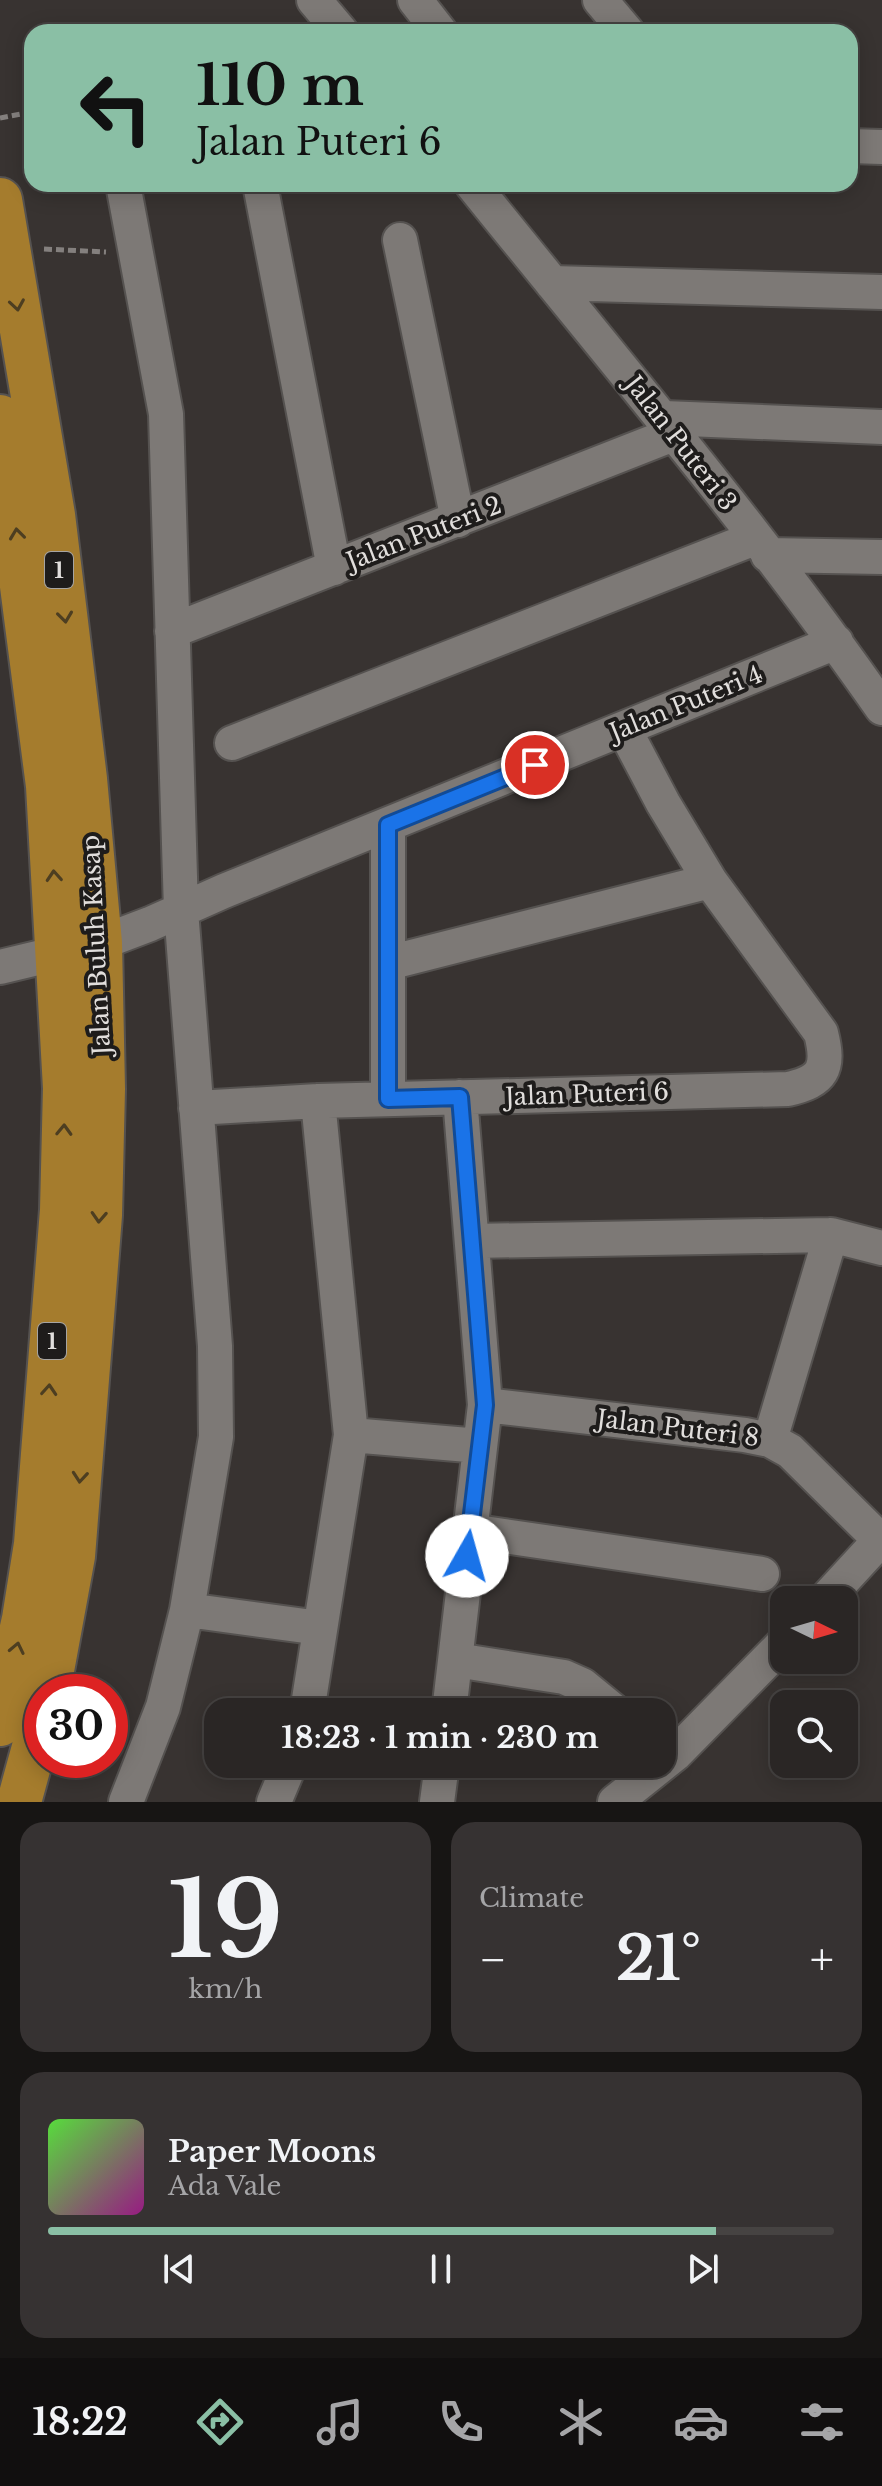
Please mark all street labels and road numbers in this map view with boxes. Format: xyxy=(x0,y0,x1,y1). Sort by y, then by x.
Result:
street label: Jalan Puteri 3 xyxy=(617,367,743,516)
street label: Jalan Puteri 2 xyxy=(340,490,505,577)
road number: 1 xyxy=(45,552,73,588)
street label: Jalan Puteri 4 xyxy=(602,659,767,748)
street label: Jalan Buluh Kasap xyxy=(76,834,116,1059)
street label: Jalan Puteri 6 xyxy=(502,1077,669,1111)
road number: 1 xyxy=(38,1323,66,1359)
street label: Jalan Puteri 8 xyxy=(592,1403,761,1452)

